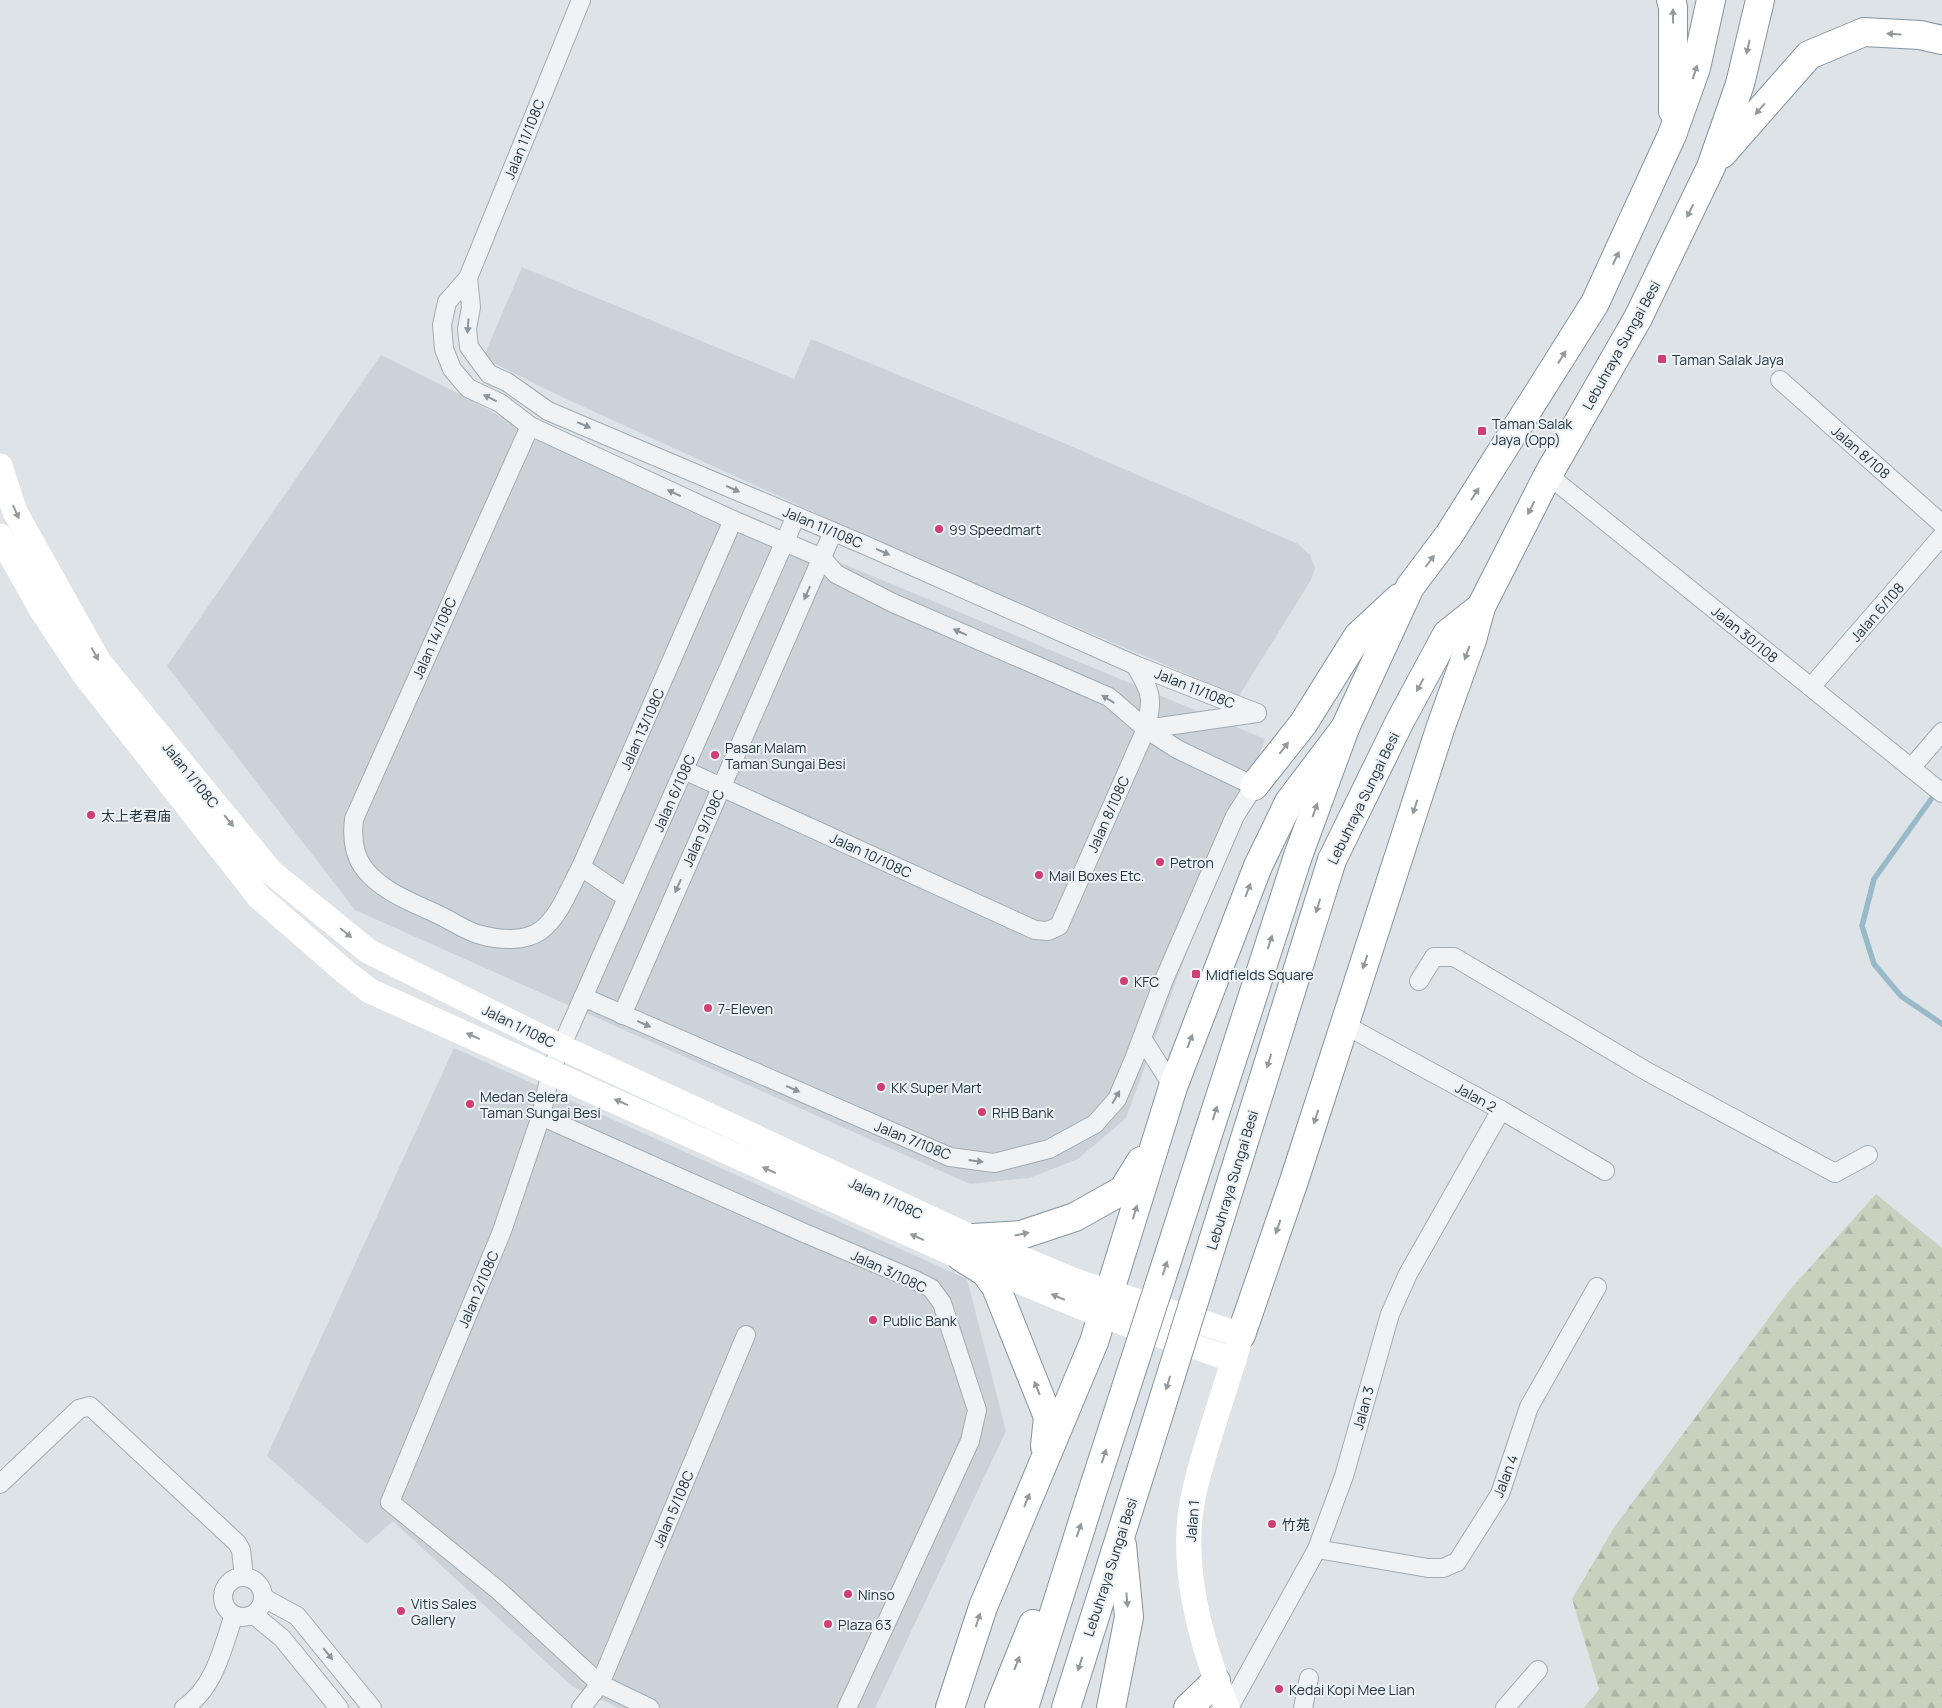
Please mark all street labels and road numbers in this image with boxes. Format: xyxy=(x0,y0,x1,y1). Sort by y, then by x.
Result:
street label: Jalan 11/108C xyxy=(499,96,549,182)
street label: Lebuhraya Sungai Besi xyxy=(1578,277,1664,413)
street label: Jalan 8/108 xyxy=(1828,421,1894,483)
street label: Jalan 11/108C xyxy=(780,502,866,552)
street label: Jalan 6/108 xyxy=(1846,578,1908,646)
street label: Jalan 14/108C xyxy=(407,594,461,682)
street label: Jalan 30/108 xyxy=(1708,601,1782,667)
street label: Jalan 11/108C xyxy=(1152,663,1238,713)
street label: Jalan 13/108C xyxy=(616,685,668,773)
street label: Lebuhraya Sungai Besi xyxy=(1323,729,1403,867)
street label: Jalan 1/108C xyxy=(159,738,223,812)
street label: Jalan 6/108C xyxy=(649,751,699,835)
street label: Jalan 8/108C xyxy=(1083,773,1133,855)
street label: Jalan 9/108C xyxy=(678,786,728,870)
street label: Jalan 10/108C xyxy=(827,828,915,882)
street label: Jalan 1/108C xyxy=(479,1000,559,1052)
street label: Jalan 2 xyxy=(1452,1078,1500,1116)
street label: Lebuhraya Sungai Besi xyxy=(1202,1108,1262,1252)
street label: Jalan 7/108C xyxy=(872,1116,954,1164)
street label: Jalan 1/108C xyxy=(846,1173,926,1223)
street label: Jalan 3/108C xyxy=(848,1245,930,1297)
street label: Jalan 2/108C xyxy=(453,1248,503,1330)
street label: Jalan 3 xyxy=(1348,1384,1378,1432)
street label: Jalan 4 xyxy=(1488,1452,1522,1500)
street label: Jalan 5/108C xyxy=(648,1468,698,1550)
street label: Lebuhraya Sungai Besi xyxy=(1079,1495,1141,1639)
street label: Jalan 1 xyxy=(1181,1499,1203,1543)

